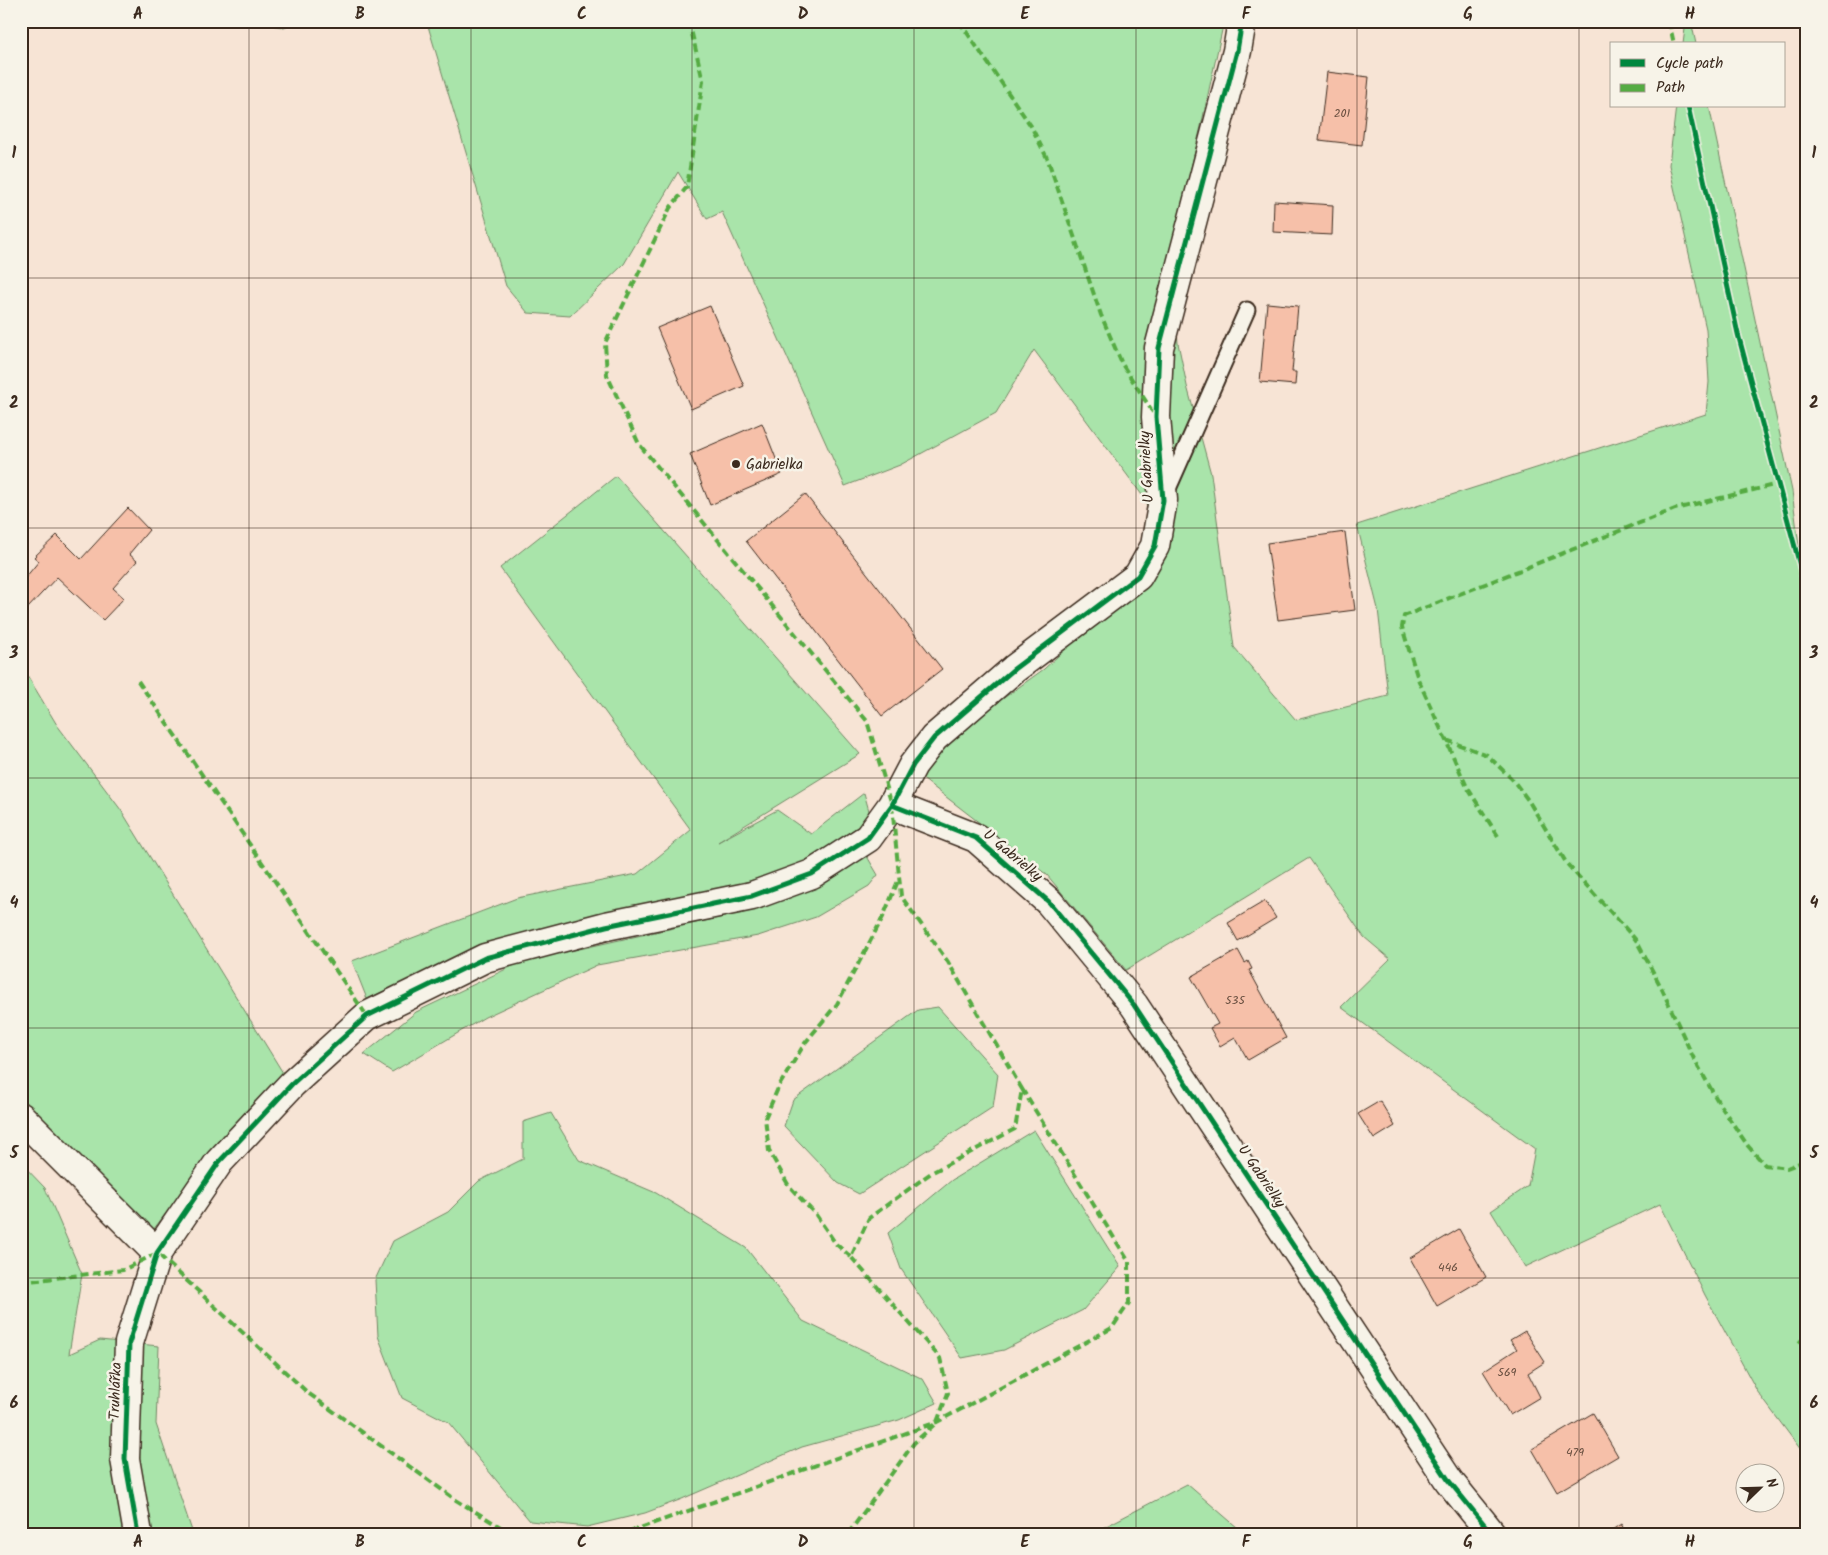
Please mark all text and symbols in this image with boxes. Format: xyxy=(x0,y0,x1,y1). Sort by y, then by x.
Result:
text: A xyxy=(133,2,143,27)
text: B xyxy=(355,2,365,27)
text: C xyxy=(577,2,587,27)
text: D xyxy=(798,2,809,27)
text: E xyxy=(1021,2,1031,27)
text: F xyxy=(1242,2,1252,27)
text: G xyxy=(1463,2,1473,27)
text: H xyxy=(1685,2,1695,27)
legend xyxy=(1610,42,1786,108)
text: Cycle path xyxy=(1656,52,1723,76)
text: Path xyxy=(1656,76,1685,100)
house number: 201 xyxy=(1334,104,1351,123)
text: 1 xyxy=(12,141,17,166)
text: 1 xyxy=(1812,141,1817,166)
text: 2 xyxy=(9,391,19,416)
text: 2 xyxy=(1809,391,1819,416)
street label: U Gabrielky xyxy=(1133,429,1161,504)
place label: Gabrielka xyxy=(746,453,803,477)
marker: Gabrielka xyxy=(730,458,742,470)
text: 3 xyxy=(9,641,19,666)
text: 3 xyxy=(1809,641,1819,666)
street label: U Gabrielky xyxy=(977,823,1048,889)
text: 4 xyxy=(10,891,19,916)
text: 4 xyxy=(1810,891,1819,916)
house number: 535 xyxy=(1225,991,1246,1010)
street label: U Gabrielky xyxy=(1231,1140,1292,1214)
text: 5 xyxy=(9,1141,20,1166)
text: 5 xyxy=(1809,1141,1820,1166)
house number: 446 xyxy=(1438,1258,1458,1277)
street label: Truhlářka xyxy=(103,1362,129,1420)
house number: 569 xyxy=(1498,1363,1517,1382)
text: 6 xyxy=(10,1391,19,1416)
text: 6 xyxy=(1810,1391,1819,1416)
house number: 479 xyxy=(1566,1443,1584,1462)
north arrow xyxy=(1736,1462,1786,1512)
text: N xyxy=(1759,1475,1783,1492)
text: A xyxy=(133,1530,143,1555)
text: B xyxy=(355,1530,365,1555)
text: C xyxy=(577,1530,587,1555)
text: D xyxy=(798,1530,809,1555)
text: E xyxy=(1021,1530,1031,1555)
text: F xyxy=(1242,1530,1252,1555)
text: G xyxy=(1463,1530,1473,1555)
text: H xyxy=(1685,1530,1695,1555)

